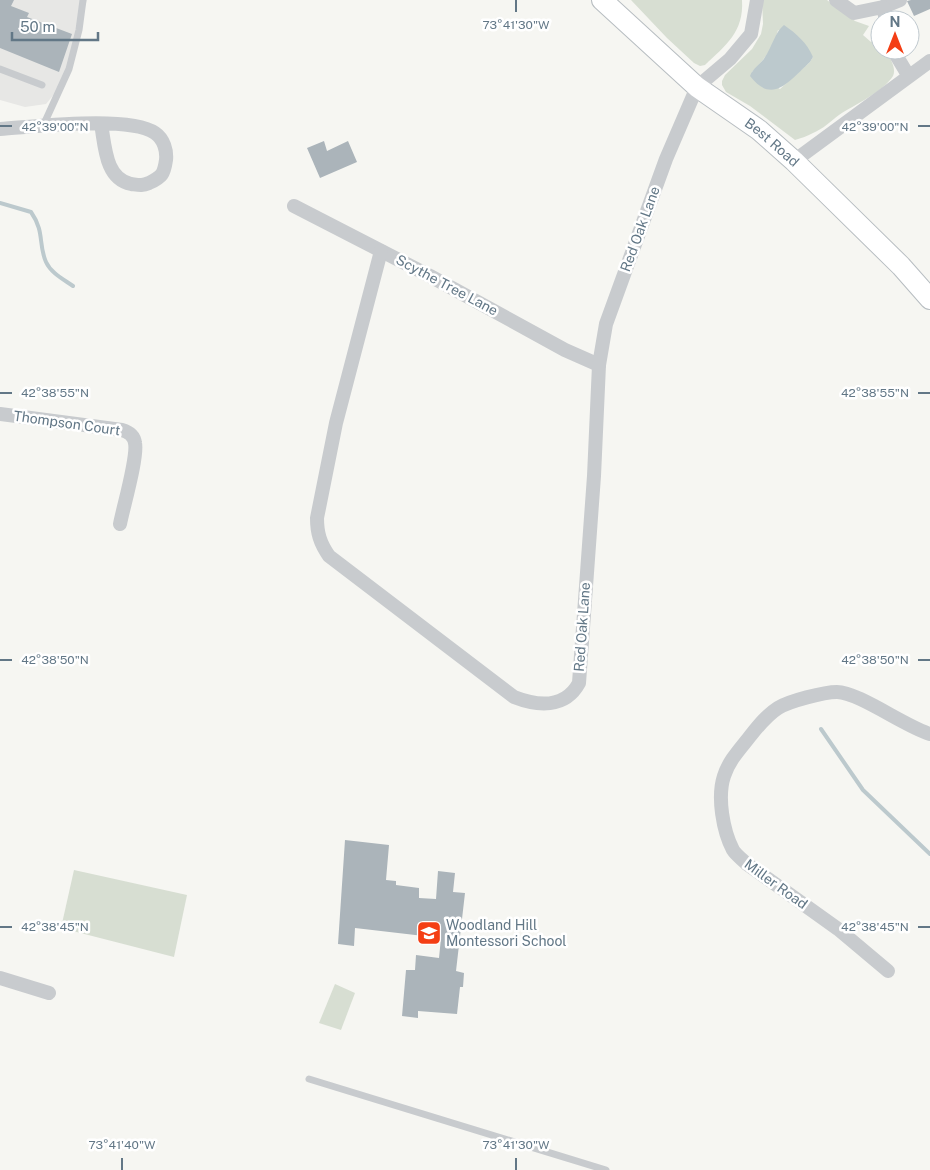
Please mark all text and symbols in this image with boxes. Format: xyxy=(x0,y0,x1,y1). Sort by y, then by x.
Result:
scale bar xyxy=(12,10,99,42)
north arrow xyxy=(870,10,920,60)
text: N xyxy=(890,14,900,30)
text: 50 m xyxy=(20,18,55,35)
text: 73°41'30"W xyxy=(483,18,550,32)
street label: Best Road xyxy=(742,115,802,170)
text: 42°39'00"N xyxy=(22,120,88,134)
text: 42°39'00"N xyxy=(842,120,908,134)
street label: Red Oak Lane xyxy=(617,184,663,274)
street label: Scythe Tree Lane xyxy=(393,251,501,319)
text: 42°38'55"N xyxy=(21,386,89,400)
text: 42°38'55"N xyxy=(841,386,909,400)
street label: Thompson Court xyxy=(13,408,121,438)
street label: Red Oak Lane xyxy=(571,582,593,672)
text: 42°38'50"N xyxy=(21,653,89,667)
text: 42°38'50"N xyxy=(841,653,909,667)
street label: Miller Road xyxy=(741,856,811,912)
place label: Woodland Hill Montessori School xyxy=(446,917,567,949)
text: 42°38'45"N xyxy=(21,920,89,934)
school or university icon: Woodland Hill Montessori School xyxy=(416,920,442,946)
text: 42°38'45"N xyxy=(841,920,909,934)
text: 73°41'40"W xyxy=(89,1138,156,1152)
text: 73°41'30"W xyxy=(483,1138,550,1152)

